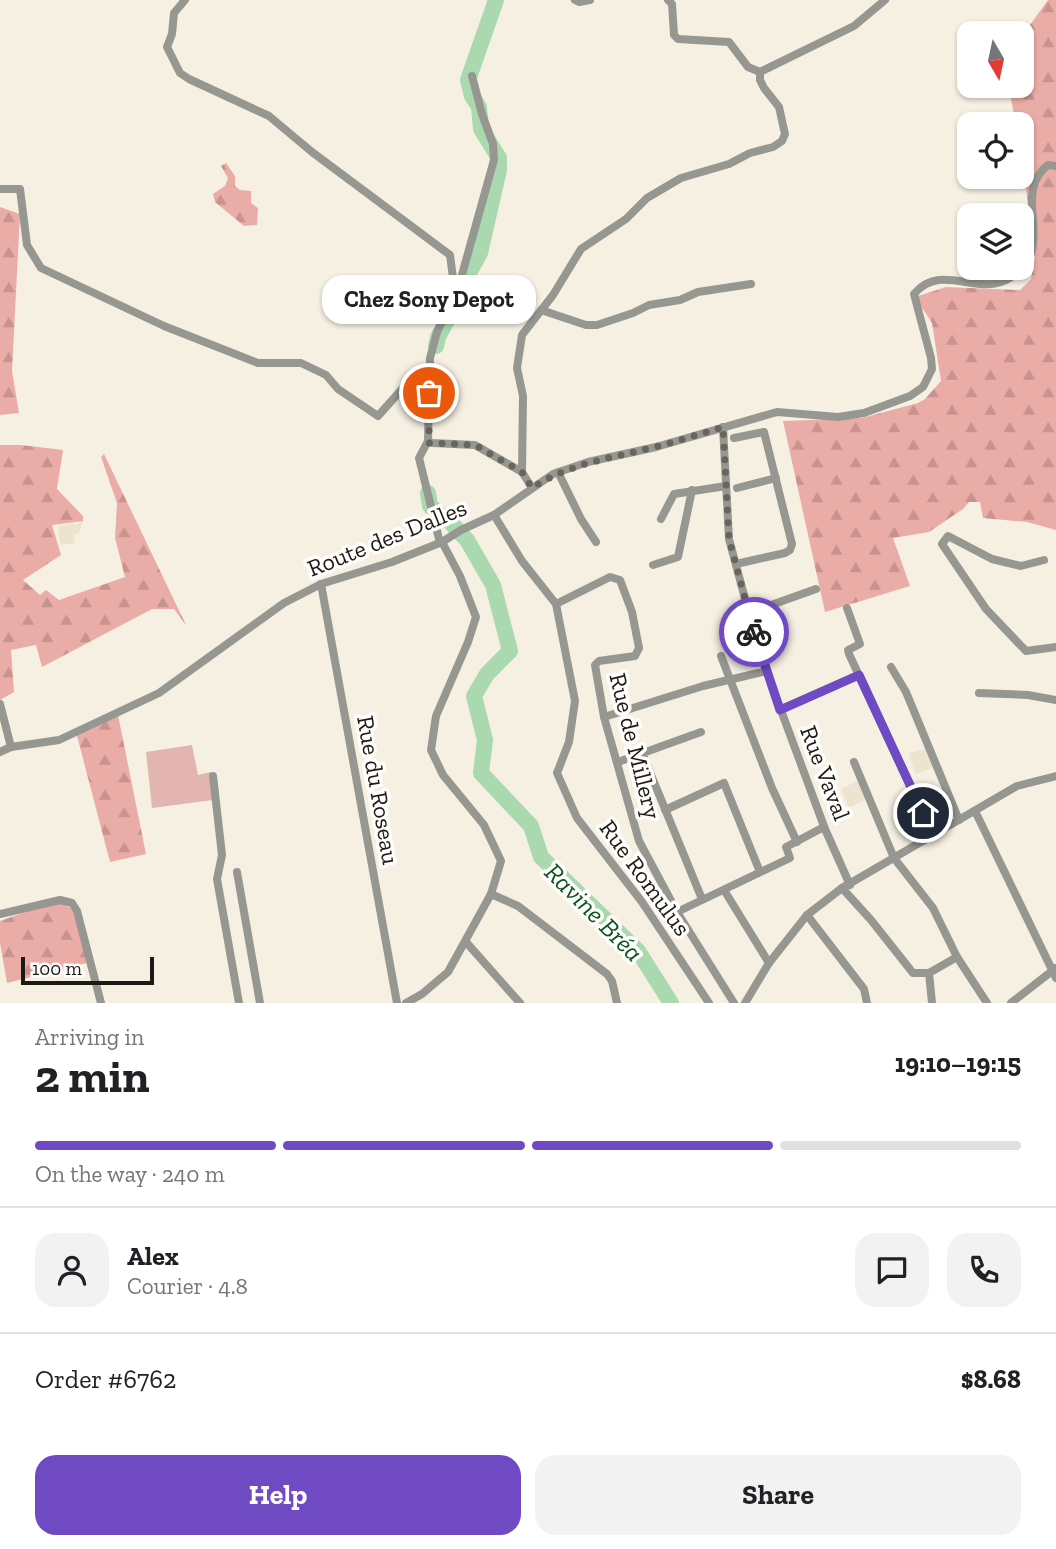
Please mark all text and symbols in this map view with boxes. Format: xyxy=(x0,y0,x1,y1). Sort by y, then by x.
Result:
north arrow xyxy=(957,21,1034,98)
map controls xyxy=(957,21,1034,280)
button: locate xyxy=(957,112,1034,189)
button: layers xyxy=(957,203,1034,280)
callout: Chez Sony Depot xyxy=(322,274,536,323)
text: Chez Sony Depot xyxy=(344,285,514,313)
pin xyxy=(399,363,459,423)
icon: bag xyxy=(410,374,448,412)
street label: Route des Dalles xyxy=(303,492,471,583)
courier xyxy=(719,597,789,667)
icon: bike xyxy=(735,613,773,651)
street label: Rue de Millery xyxy=(603,670,668,822)
street label: Rue du Roseau xyxy=(351,713,406,867)
street label: Rue Vaval xyxy=(794,721,857,824)
pin xyxy=(893,783,953,843)
icon: home xyxy=(904,794,942,832)
street label: Rue Romulus xyxy=(594,814,697,941)
water label: Ravine Bréa xyxy=(538,856,650,968)
scale bar xyxy=(21,954,154,986)
text: 100 m xyxy=(32,957,82,980)
text: Arriving in xyxy=(35,1023,144,1051)
text: 19:10–19:15 xyxy=(895,1047,1021,1079)
text: 2 min xyxy=(35,1049,150,1104)
text: On the way · 240 m xyxy=(35,1160,225,1188)
button: person xyxy=(35,1233,109,1307)
button: chat xyxy=(855,1233,929,1307)
button: phone xyxy=(947,1233,1021,1307)
text: Alex xyxy=(127,1240,179,1272)
text: Courier · 4.8 xyxy=(127,1272,248,1300)
text: Order #6762 xyxy=(35,1363,176,1395)
text: $8.68 xyxy=(961,1363,1021,1395)
button: Help xyxy=(35,1455,521,1535)
button: Share xyxy=(535,1455,1021,1535)

